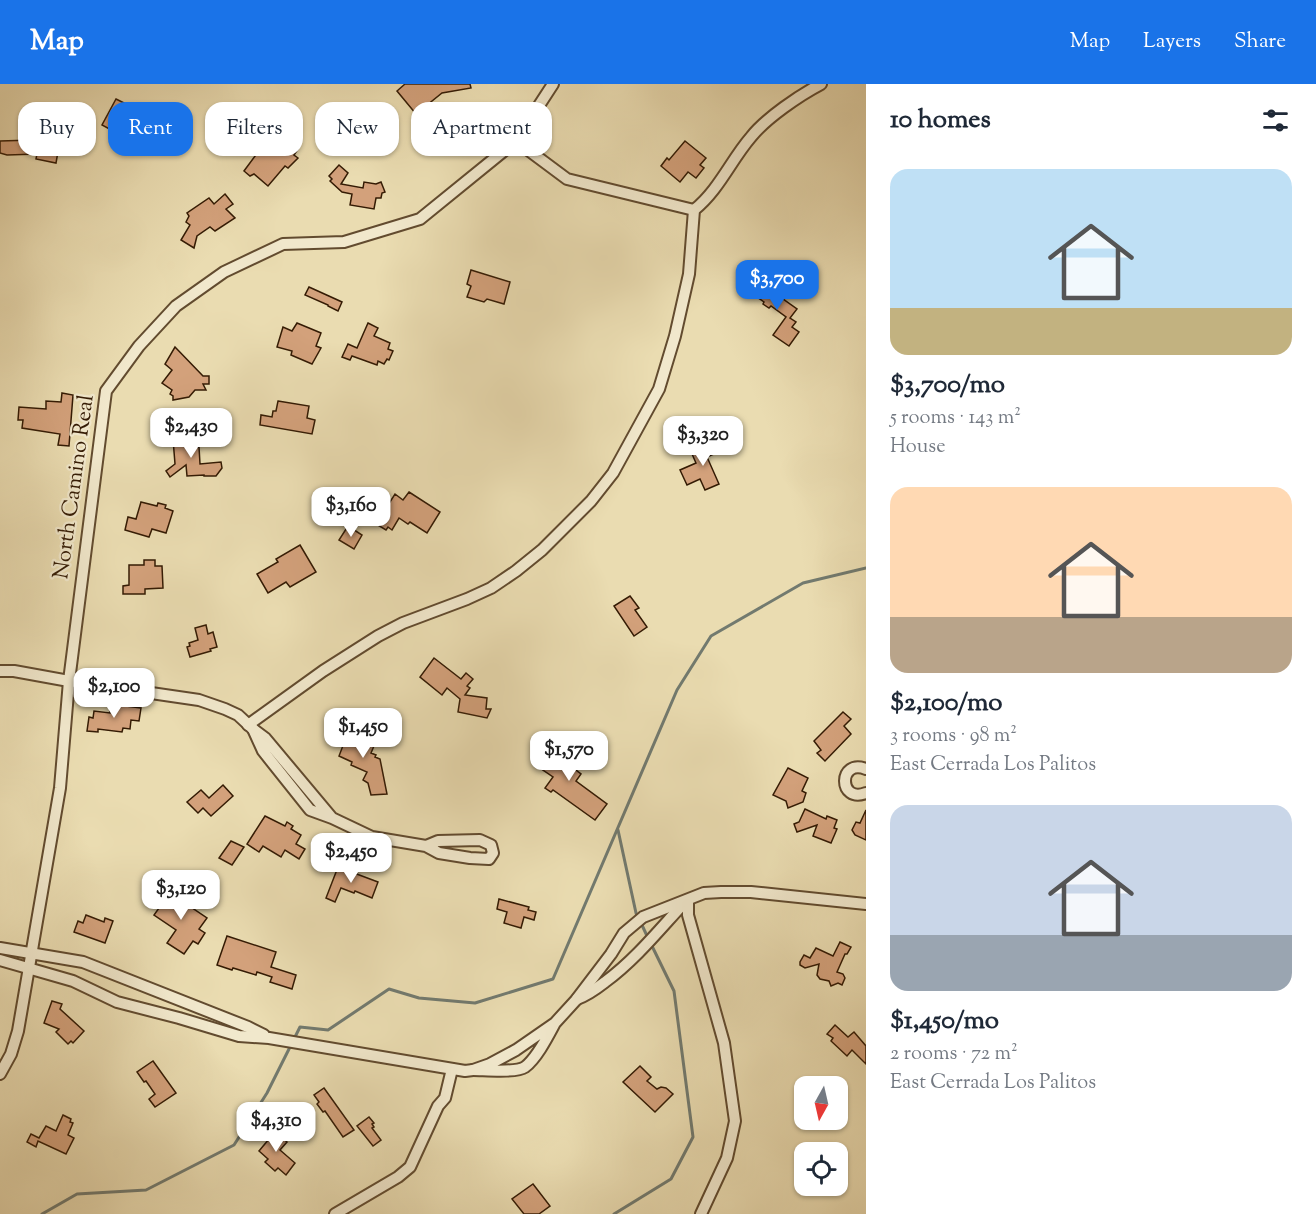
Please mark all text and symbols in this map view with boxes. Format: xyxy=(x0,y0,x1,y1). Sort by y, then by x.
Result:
text: Map xyxy=(30,22,84,62)
text: Map xyxy=(1070,27,1110,57)
text: Layers xyxy=(1143,27,1201,57)
text: Share xyxy=(1234,27,1286,57)
chip: Buy xyxy=(18,102,96,156)
chip: Rent xyxy=(108,102,193,156)
chip: Filters xyxy=(205,102,303,156)
chip: New xyxy=(315,102,399,156)
chip: Apartment xyxy=(411,102,552,156)
text: 10 homes xyxy=(890,102,991,139)
icon: filters xyxy=(1259,104,1292,137)
icon: home xyxy=(1037,208,1145,316)
pin: $3,700 xyxy=(728,260,826,311)
text: $3,700 xyxy=(750,265,804,294)
text: $3,700/mo xyxy=(890,367,1005,404)
street label: North Camino Real xyxy=(46,393,104,581)
text: 5 rooms · 143 m² xyxy=(890,404,1021,433)
pin: $2,430 xyxy=(142,408,240,459)
text: $2,430 xyxy=(164,413,218,442)
pin: $3,320 xyxy=(654,416,752,467)
text: $3,320 xyxy=(677,421,729,450)
text: House xyxy=(890,433,945,462)
pin: $3,160 xyxy=(302,487,400,538)
text: $3,160 xyxy=(325,492,377,521)
icon: home xyxy=(1037,526,1145,634)
pin: $2,100 xyxy=(65,668,163,719)
text: $2,100 xyxy=(88,673,140,702)
text: $2,100/mo xyxy=(890,685,1003,722)
pin: $1,450 xyxy=(314,708,412,759)
text: $1,450 xyxy=(338,713,388,742)
text: 3 rooms · 98 m² xyxy=(890,722,1017,751)
pin: $1,570 xyxy=(520,731,618,782)
text: $1,570 xyxy=(544,736,594,765)
text: East Cerrada Los Palitos xyxy=(890,751,1096,780)
pin: $2,450 xyxy=(302,833,400,884)
text: $2,450 xyxy=(325,838,377,867)
icon: home xyxy=(1037,844,1145,952)
pin: $3,120 xyxy=(132,870,230,921)
text: $3,120 xyxy=(156,875,206,904)
text: $1,450/mo xyxy=(890,1003,999,1040)
text: 2 rooms · 72 m² xyxy=(890,1040,1018,1069)
text: East Cerrada Los Palitos xyxy=(890,1069,1096,1098)
north arrow xyxy=(794,1076,848,1130)
map controls xyxy=(794,1076,848,1196)
pin: $4,310 xyxy=(227,1102,325,1153)
text: $4,310 xyxy=(251,1107,302,1136)
button: locate xyxy=(794,1142,848,1196)

